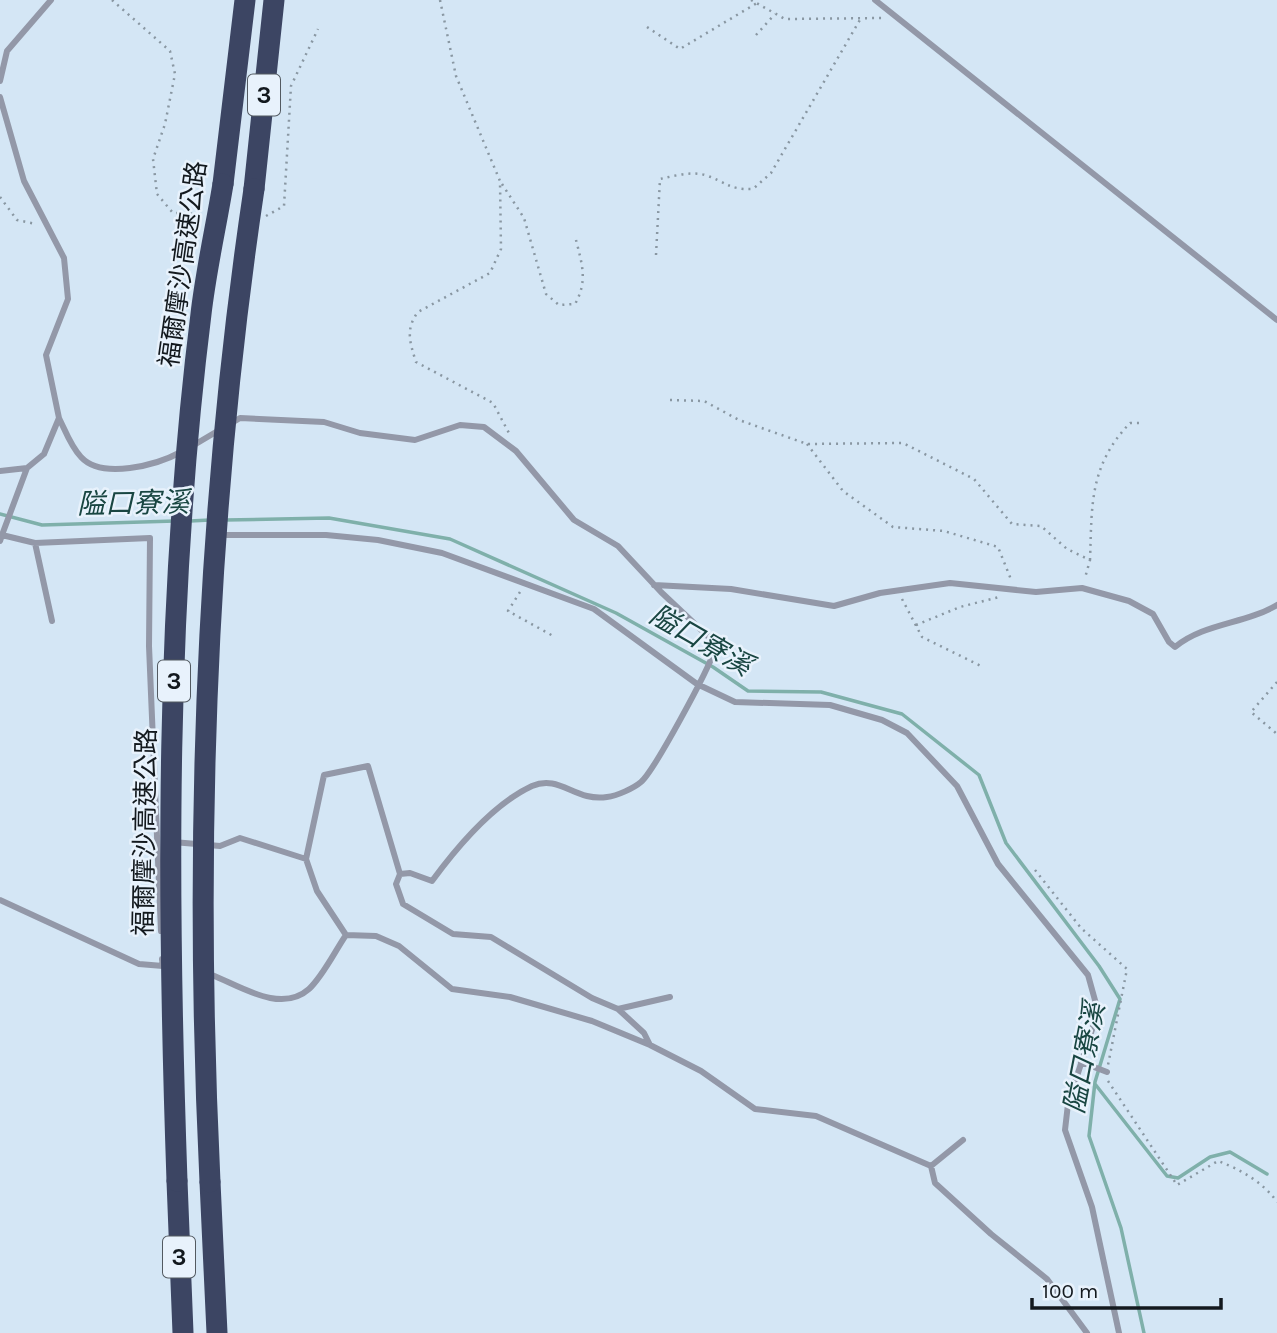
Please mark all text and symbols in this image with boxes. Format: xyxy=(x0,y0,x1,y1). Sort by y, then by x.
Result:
road number: 3 xyxy=(248,74,280,116)
street label: 福爾摩沙高速公路 xyxy=(153,159,213,369)
water label: 隘口寮溪 xyxy=(77,485,193,520)
water label: 隘口寮溪 xyxy=(644,598,761,684)
road number: 3 xyxy=(158,660,190,702)
street label: 福爾摩沙高速公路 xyxy=(128,728,162,936)
water label: 隘口寮溪 xyxy=(1057,996,1112,1116)
road number: 3 xyxy=(163,1237,195,1278)
scale bar xyxy=(1032,1266,1221,1310)
text: 100 m xyxy=(1042,1279,1099,1303)

